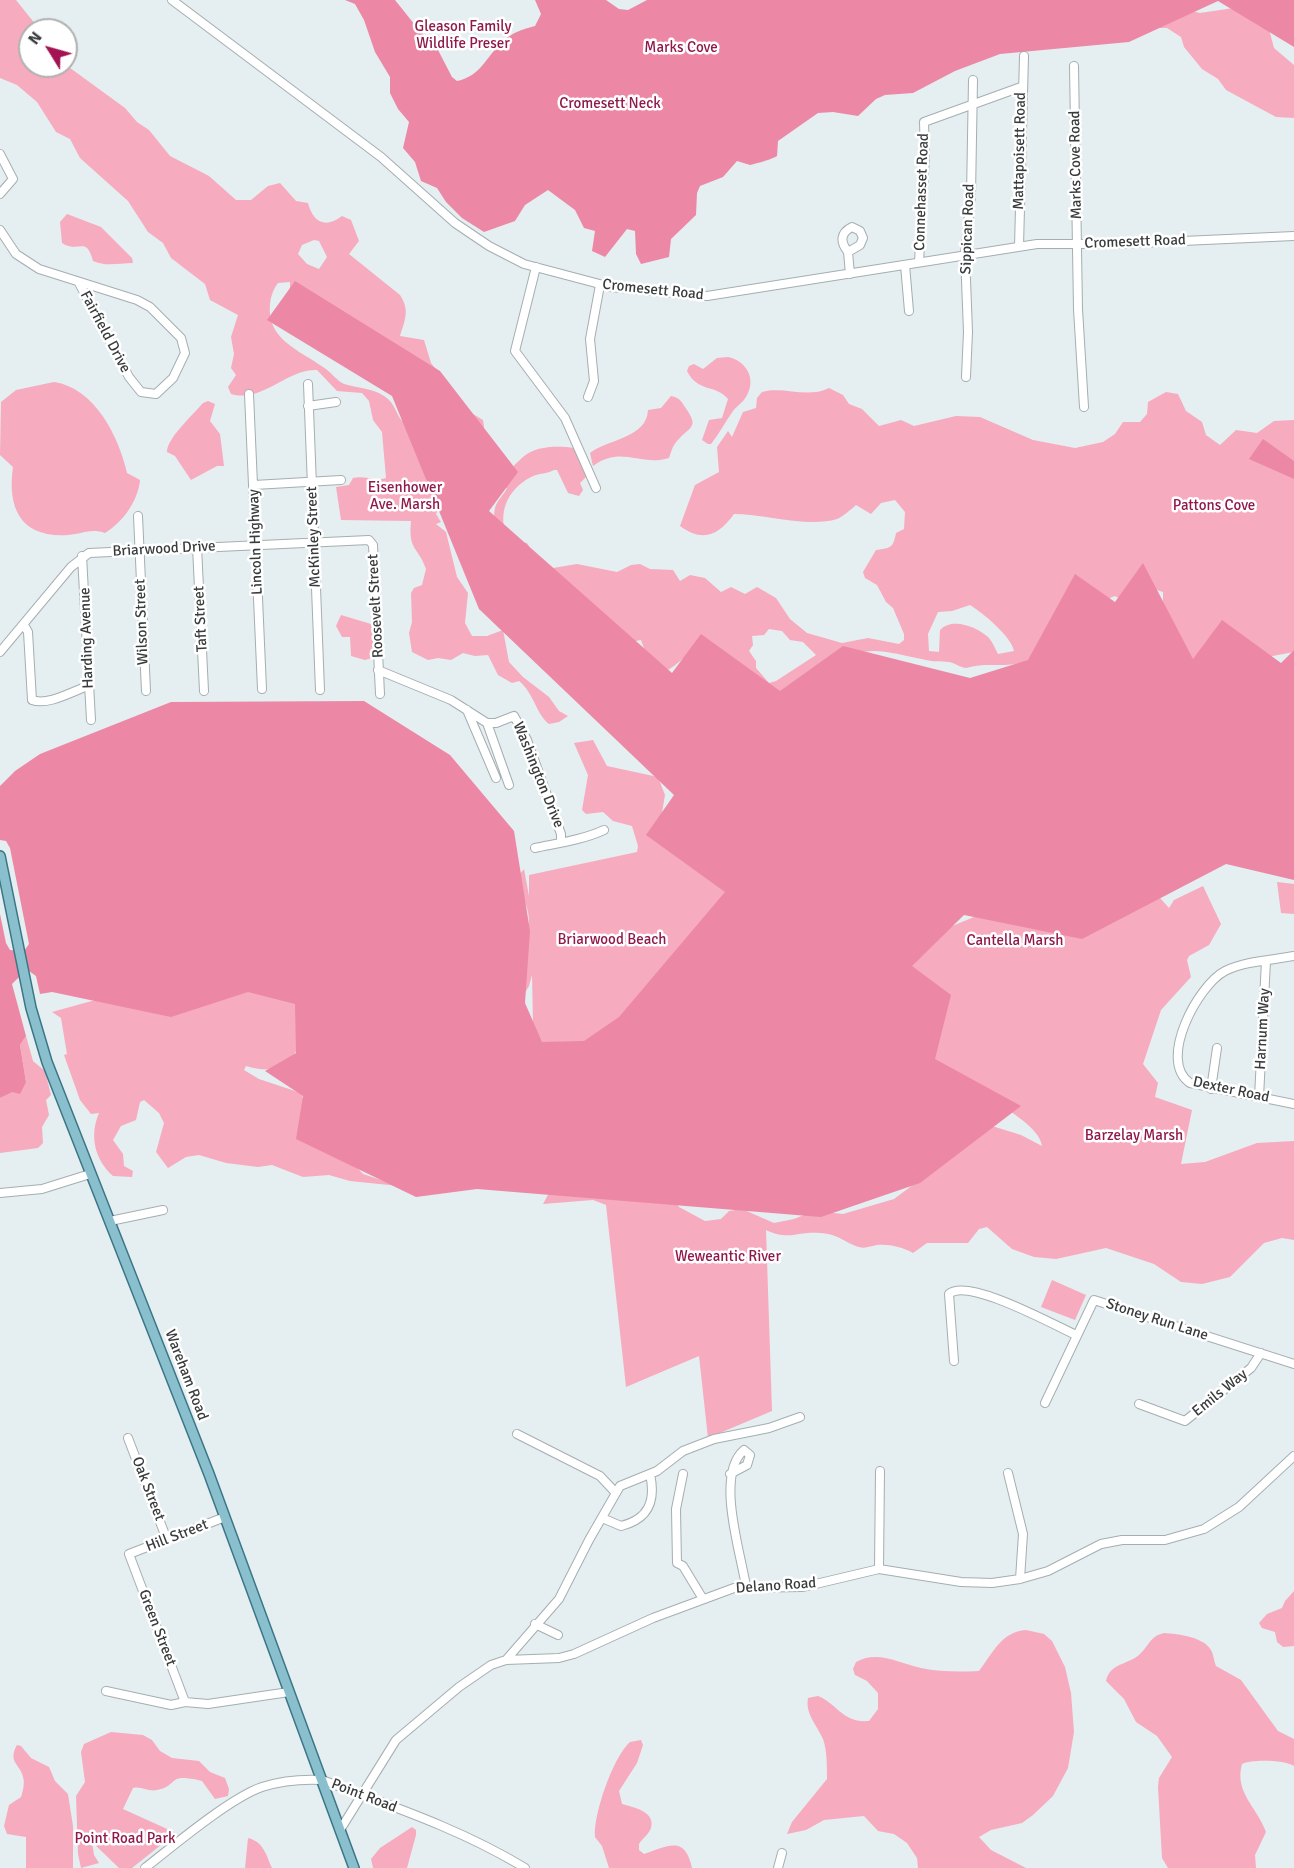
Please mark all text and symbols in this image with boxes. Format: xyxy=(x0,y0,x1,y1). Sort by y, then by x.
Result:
north arrow xyxy=(18,18,78,78)
park label: Gleason Family Wildlife Preser xyxy=(414,18,512,53)
text: N xyxy=(24,28,47,49)
park label: Marks Cove xyxy=(644,39,718,57)
street label: Mattapoisett Road xyxy=(1010,92,1030,210)
park label: Cromesett Neck xyxy=(559,95,661,113)
street label: Marks Cove Road xyxy=(1066,110,1086,220)
street label: Connehasset Road xyxy=(911,133,933,251)
street label: Sippican Road xyxy=(957,183,979,275)
street label: Cromesett Road xyxy=(1084,231,1186,253)
street label: Cromesett Road xyxy=(602,276,704,304)
street label: Fairfield Drive xyxy=(76,288,134,376)
park label: Eisenhower Ave. Marsh xyxy=(368,479,442,514)
street label: McKinley Street xyxy=(303,486,325,588)
street label: Lincoln Highway xyxy=(245,489,267,595)
park label: Pattons Cove xyxy=(1173,497,1255,515)
street label: Briarwood Drive xyxy=(112,537,216,561)
street label: Roosevelt Street xyxy=(364,553,388,659)
street label: Wilson Street xyxy=(132,579,152,665)
street label: Taft Street xyxy=(190,586,212,652)
street label: Harding Avenue xyxy=(76,587,98,689)
street label: Washington Drive xyxy=(509,719,567,831)
park label: Briarwood Beach xyxy=(558,931,666,949)
park label: Cantella Marsh xyxy=(967,932,1063,950)
street label: Harnum Way xyxy=(1252,988,1274,1070)
street label: Dexter Road xyxy=(1191,1073,1271,1107)
park label: Barzelay Marsh xyxy=(1085,1127,1183,1145)
park label: Weweantic River xyxy=(675,1248,781,1266)
street label: Stoney Run Lane xyxy=(1104,1295,1210,1345)
street label: Wareham Road xyxy=(160,1327,212,1423)
street label: Emils Way xyxy=(1189,1365,1251,1421)
street label: Oak Street xyxy=(128,1454,168,1524)
street label: Hill Street xyxy=(143,1516,211,1556)
street label: Delano Road xyxy=(735,1574,817,1598)
street label: Green Street xyxy=(134,1587,180,1669)
street label: Point Road xyxy=(329,1775,399,1817)
park label: Point Road Park xyxy=(75,1830,175,1848)

